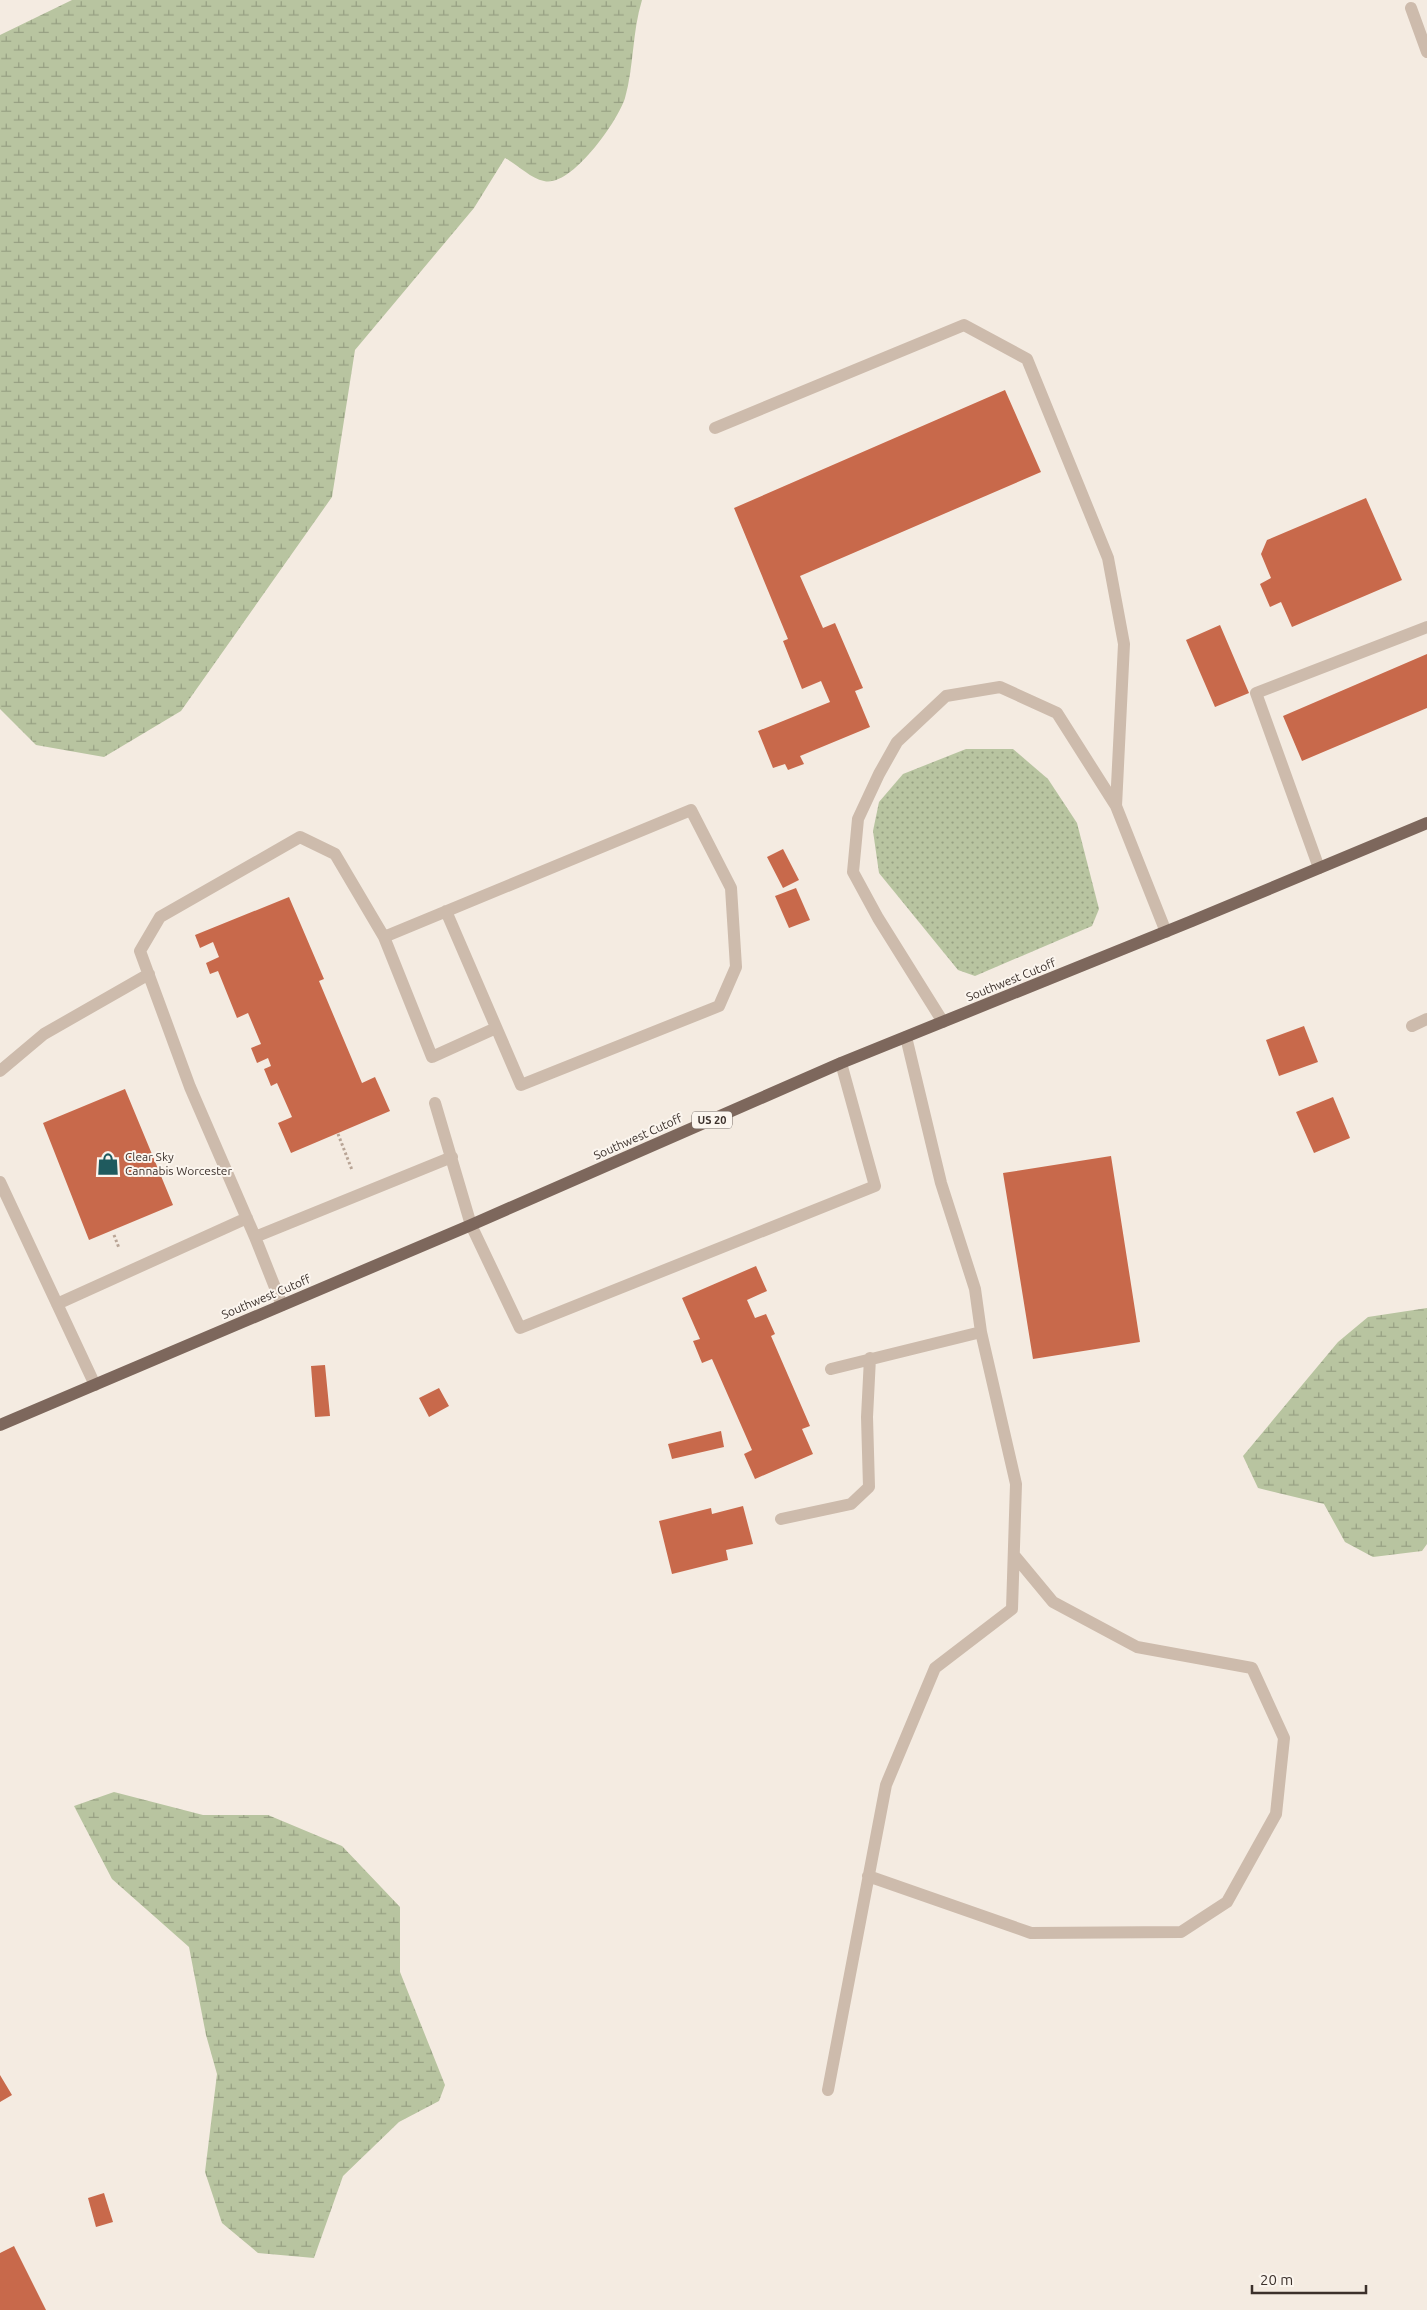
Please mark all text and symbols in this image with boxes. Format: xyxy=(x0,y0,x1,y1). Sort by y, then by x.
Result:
street label: Southwest Cutoff xyxy=(964,955,1058,1003)
street label: Southwest Cutoff xyxy=(592,1111,685,1162)
road number: US 20 xyxy=(692,1112,732,1128)
place label: Clear Sky Cannabis Worcester xyxy=(125,1150,232,1177)
shop icon: Clear Sky Cannabis Worcester xyxy=(95,1151,121,1177)
street label: Southwest Cutoff xyxy=(219,1272,313,1321)
scale bar xyxy=(1252,2262,1366,2294)
text: 20 m xyxy=(1260,2271,1293,2288)

